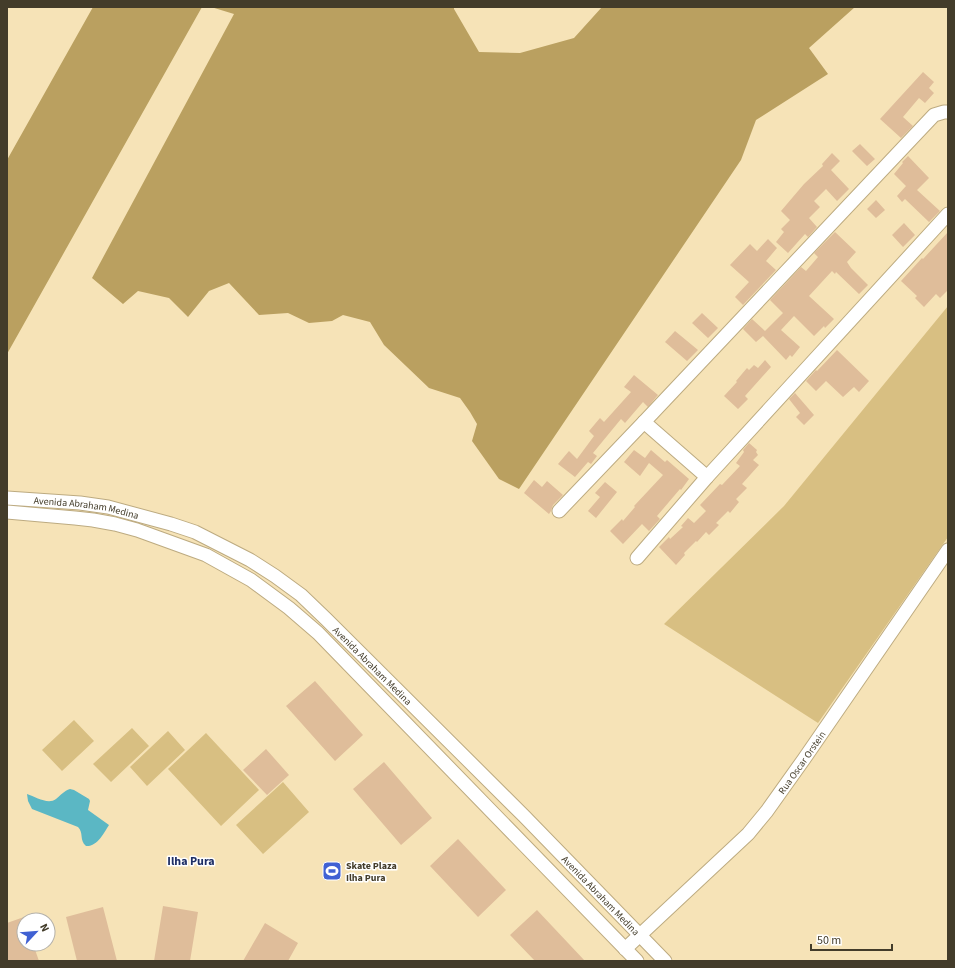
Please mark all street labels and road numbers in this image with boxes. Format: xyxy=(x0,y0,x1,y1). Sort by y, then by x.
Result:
street label: Avenida Abraham Medina xyxy=(33,494,140,523)
street label: Avenida Abraham Medina xyxy=(329,624,415,709)
street label: Rua Oscar Orstein xyxy=(775,728,829,797)
street label: Avenida Abraham Medina xyxy=(558,853,642,939)

